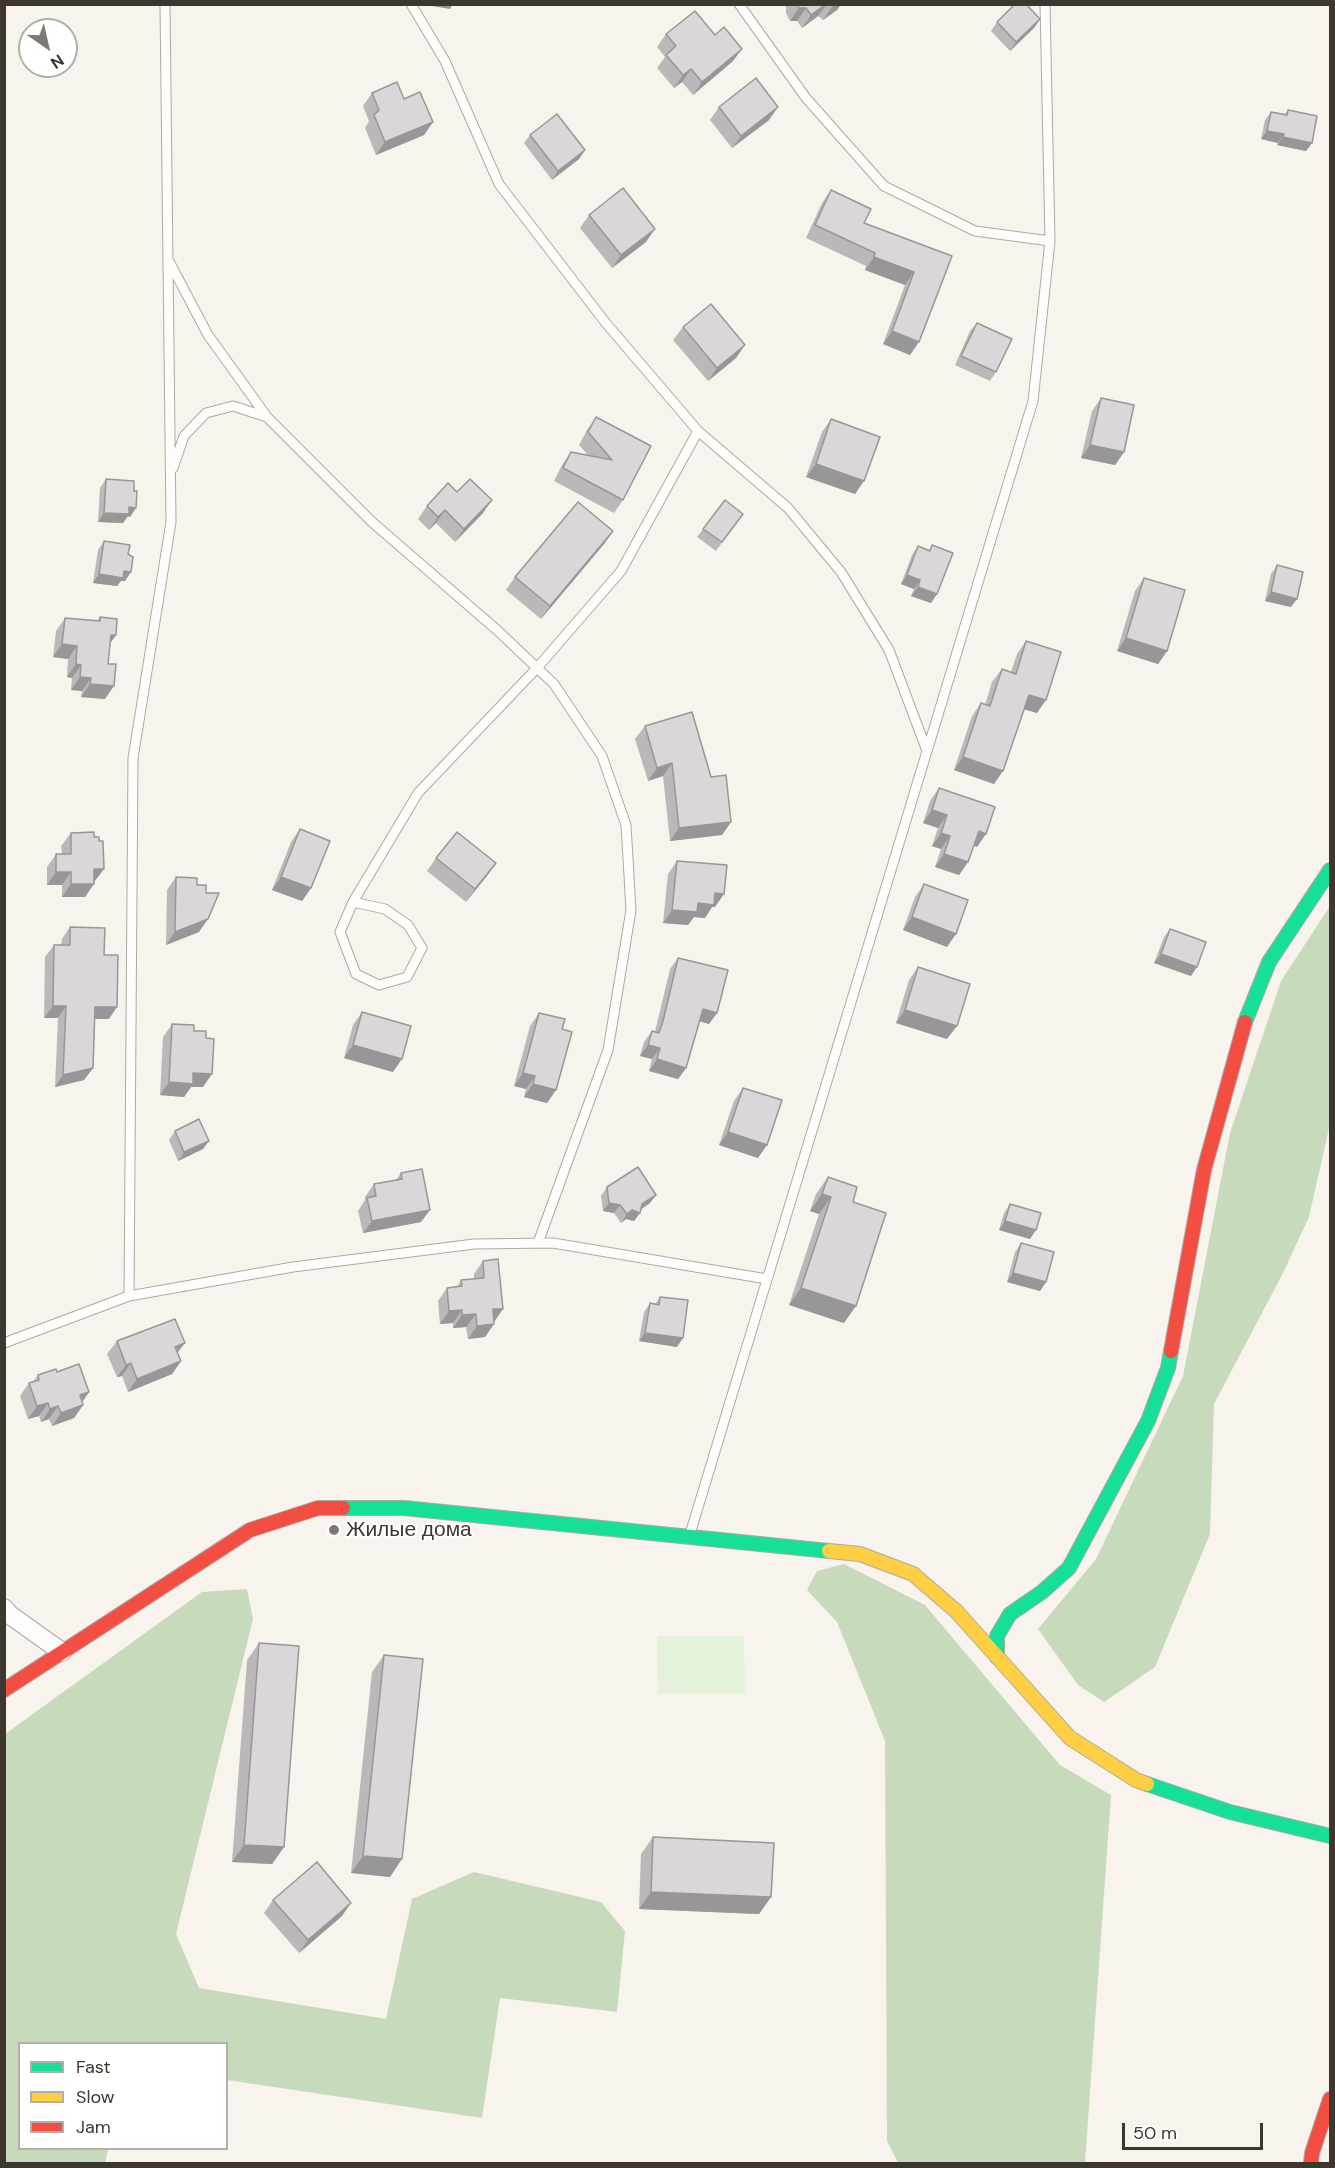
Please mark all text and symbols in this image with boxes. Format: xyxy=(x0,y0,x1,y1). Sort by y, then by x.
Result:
north arrow xyxy=(18,18,78,78)
text: N xyxy=(47,50,68,74)
place label: Жилые дома xyxy=(346,1517,472,1543)
marker: Жилые дома xyxy=(327,1523,341,1537)
legend xyxy=(18,2042,228,2150)
text: Fast xyxy=(76,2055,111,2079)
text: Slow xyxy=(76,2085,115,2109)
scale bar xyxy=(1125,2111,1266,2149)
text: Jam xyxy=(76,2115,111,2139)
text: 50 m xyxy=(1133,2121,1177,2145)

